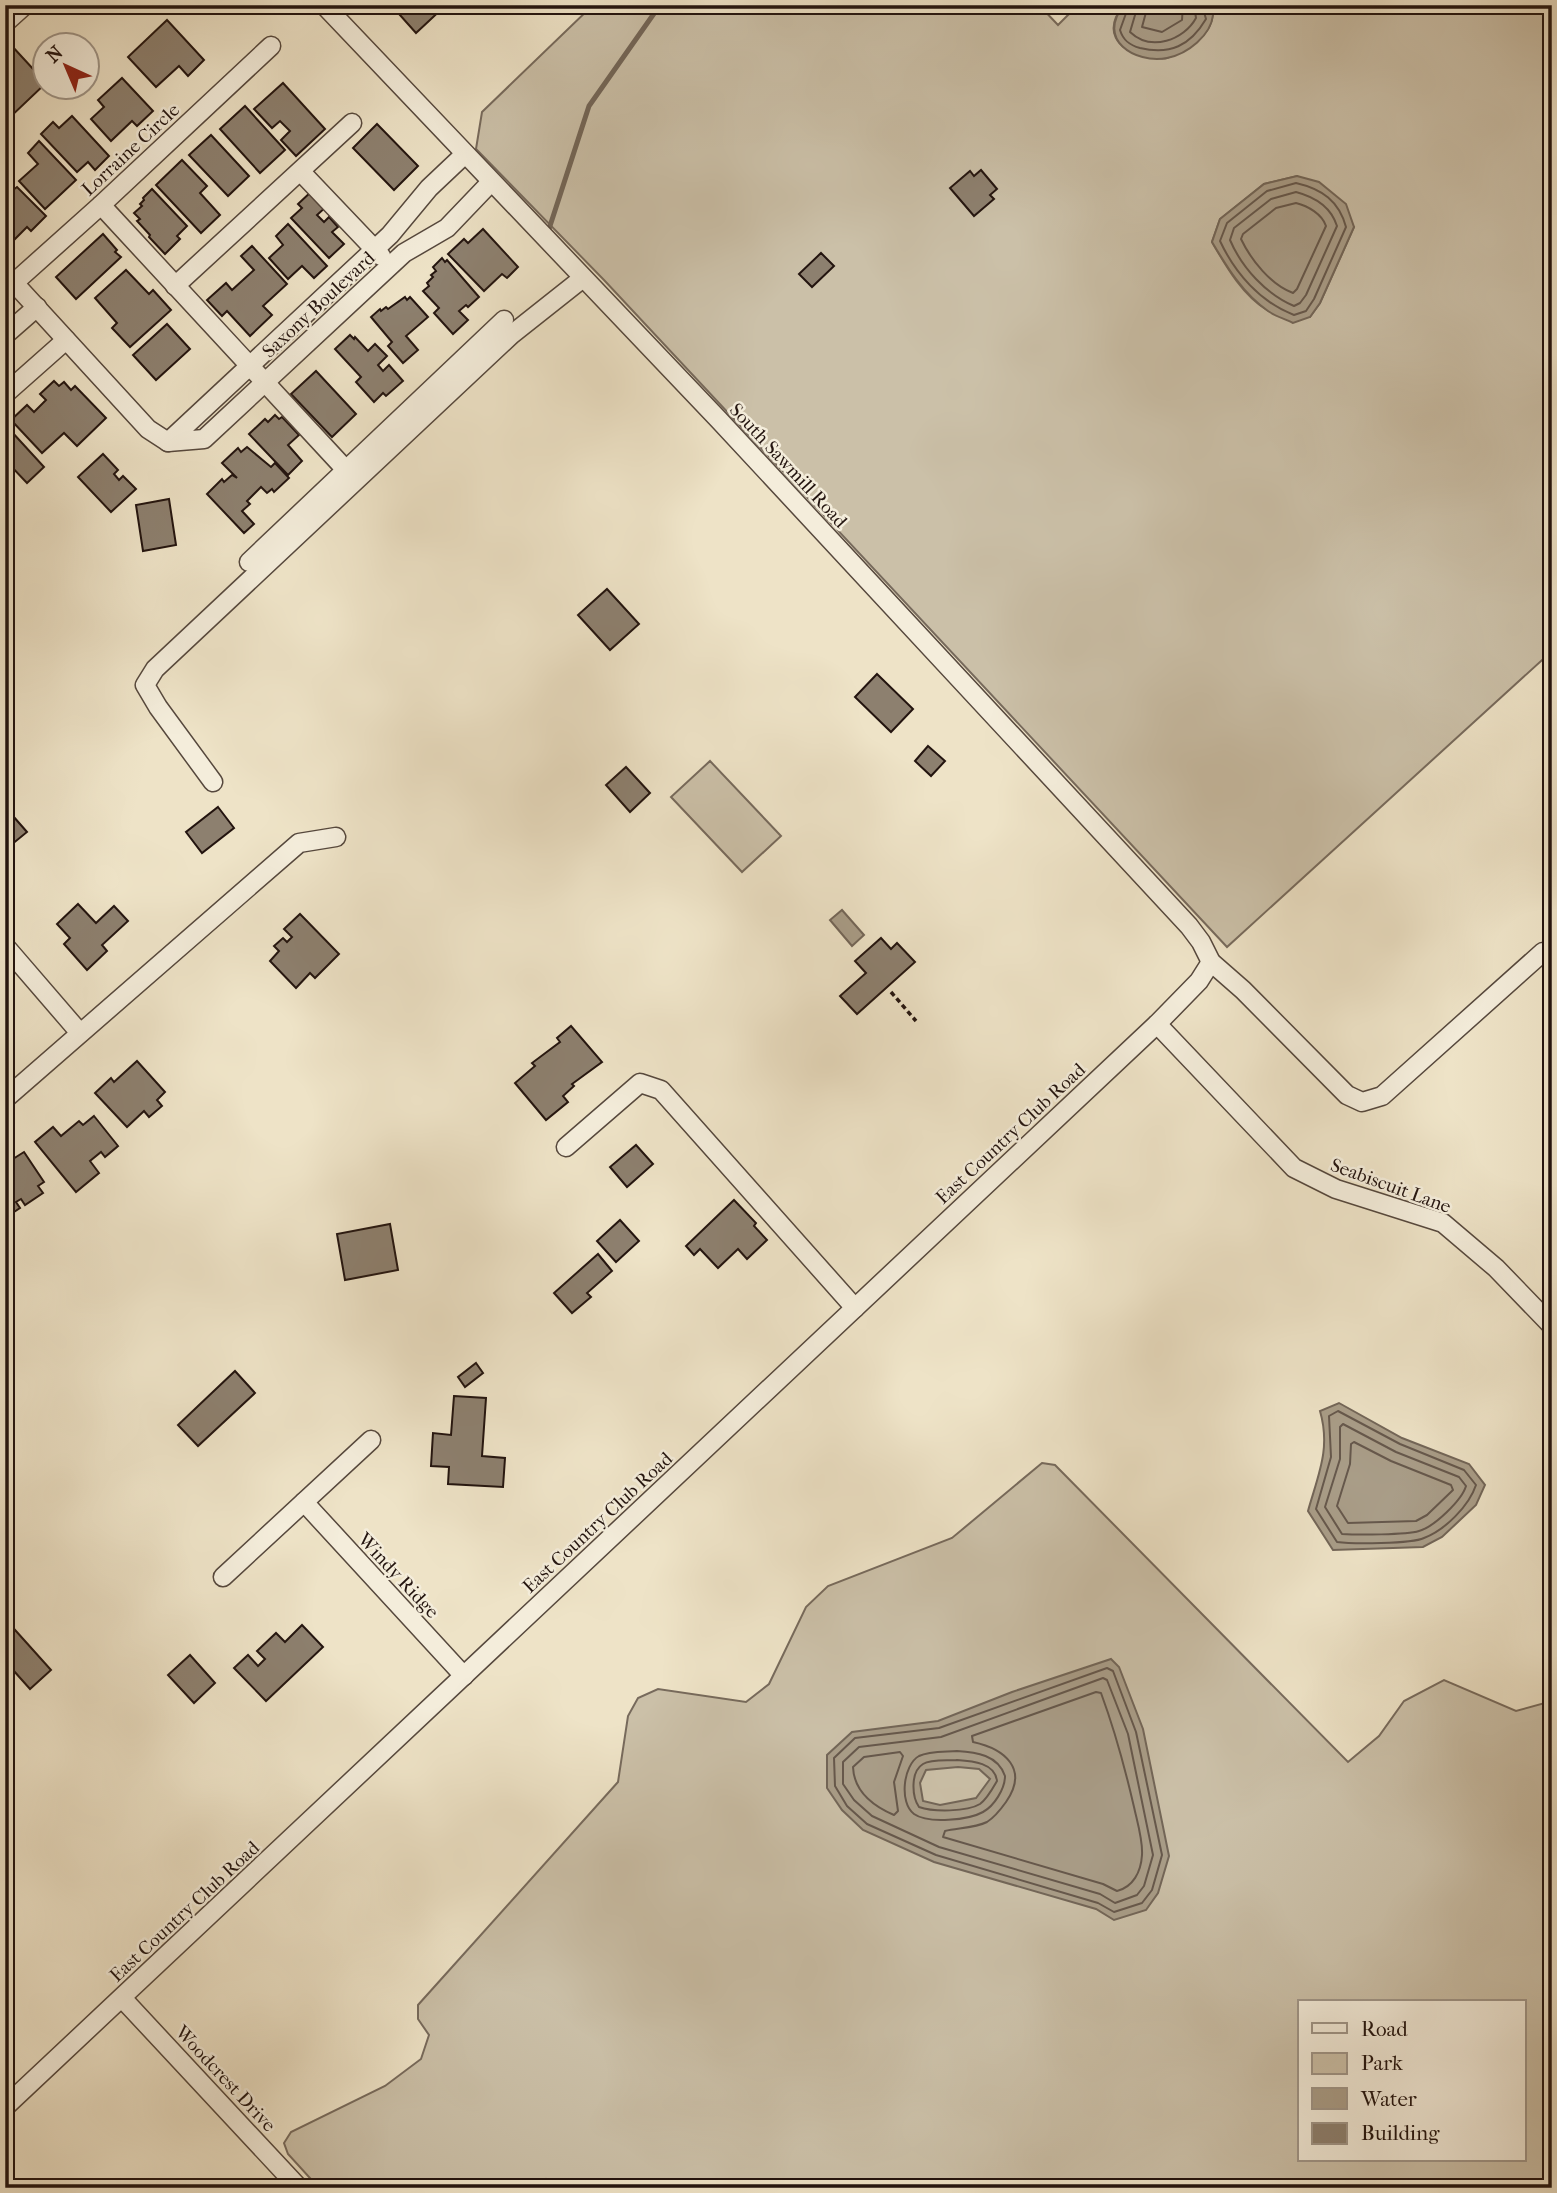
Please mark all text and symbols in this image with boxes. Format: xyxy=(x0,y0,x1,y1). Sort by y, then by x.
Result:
north arrow xyxy=(32,32,102,102)
text: N xyxy=(42,41,68,67)
street label: Lorraine Circle xyxy=(77,99,184,200)
street label: Saxony Boulevard xyxy=(258,247,380,362)
street label: South Sawmill Road xyxy=(725,399,852,533)
street label: East Country Club Road xyxy=(931,1058,1090,1209)
street label: Seabiscuit Lane xyxy=(1327,1154,1454,1218)
street label: East Country Club Road xyxy=(518,1447,677,1598)
street label: Windy Ridge xyxy=(353,1528,443,1623)
street label: East Country Club Road xyxy=(105,1836,264,1987)
legend xyxy=(1298,2000,1526,2162)
text: Road xyxy=(1361,2017,1408,2041)
street label: Woodcrest Drive xyxy=(170,2020,280,2136)
text: Park xyxy=(1361,2051,1403,2075)
text: Water xyxy=(1360,2087,1417,2111)
text: Building xyxy=(1361,2121,1440,2145)

